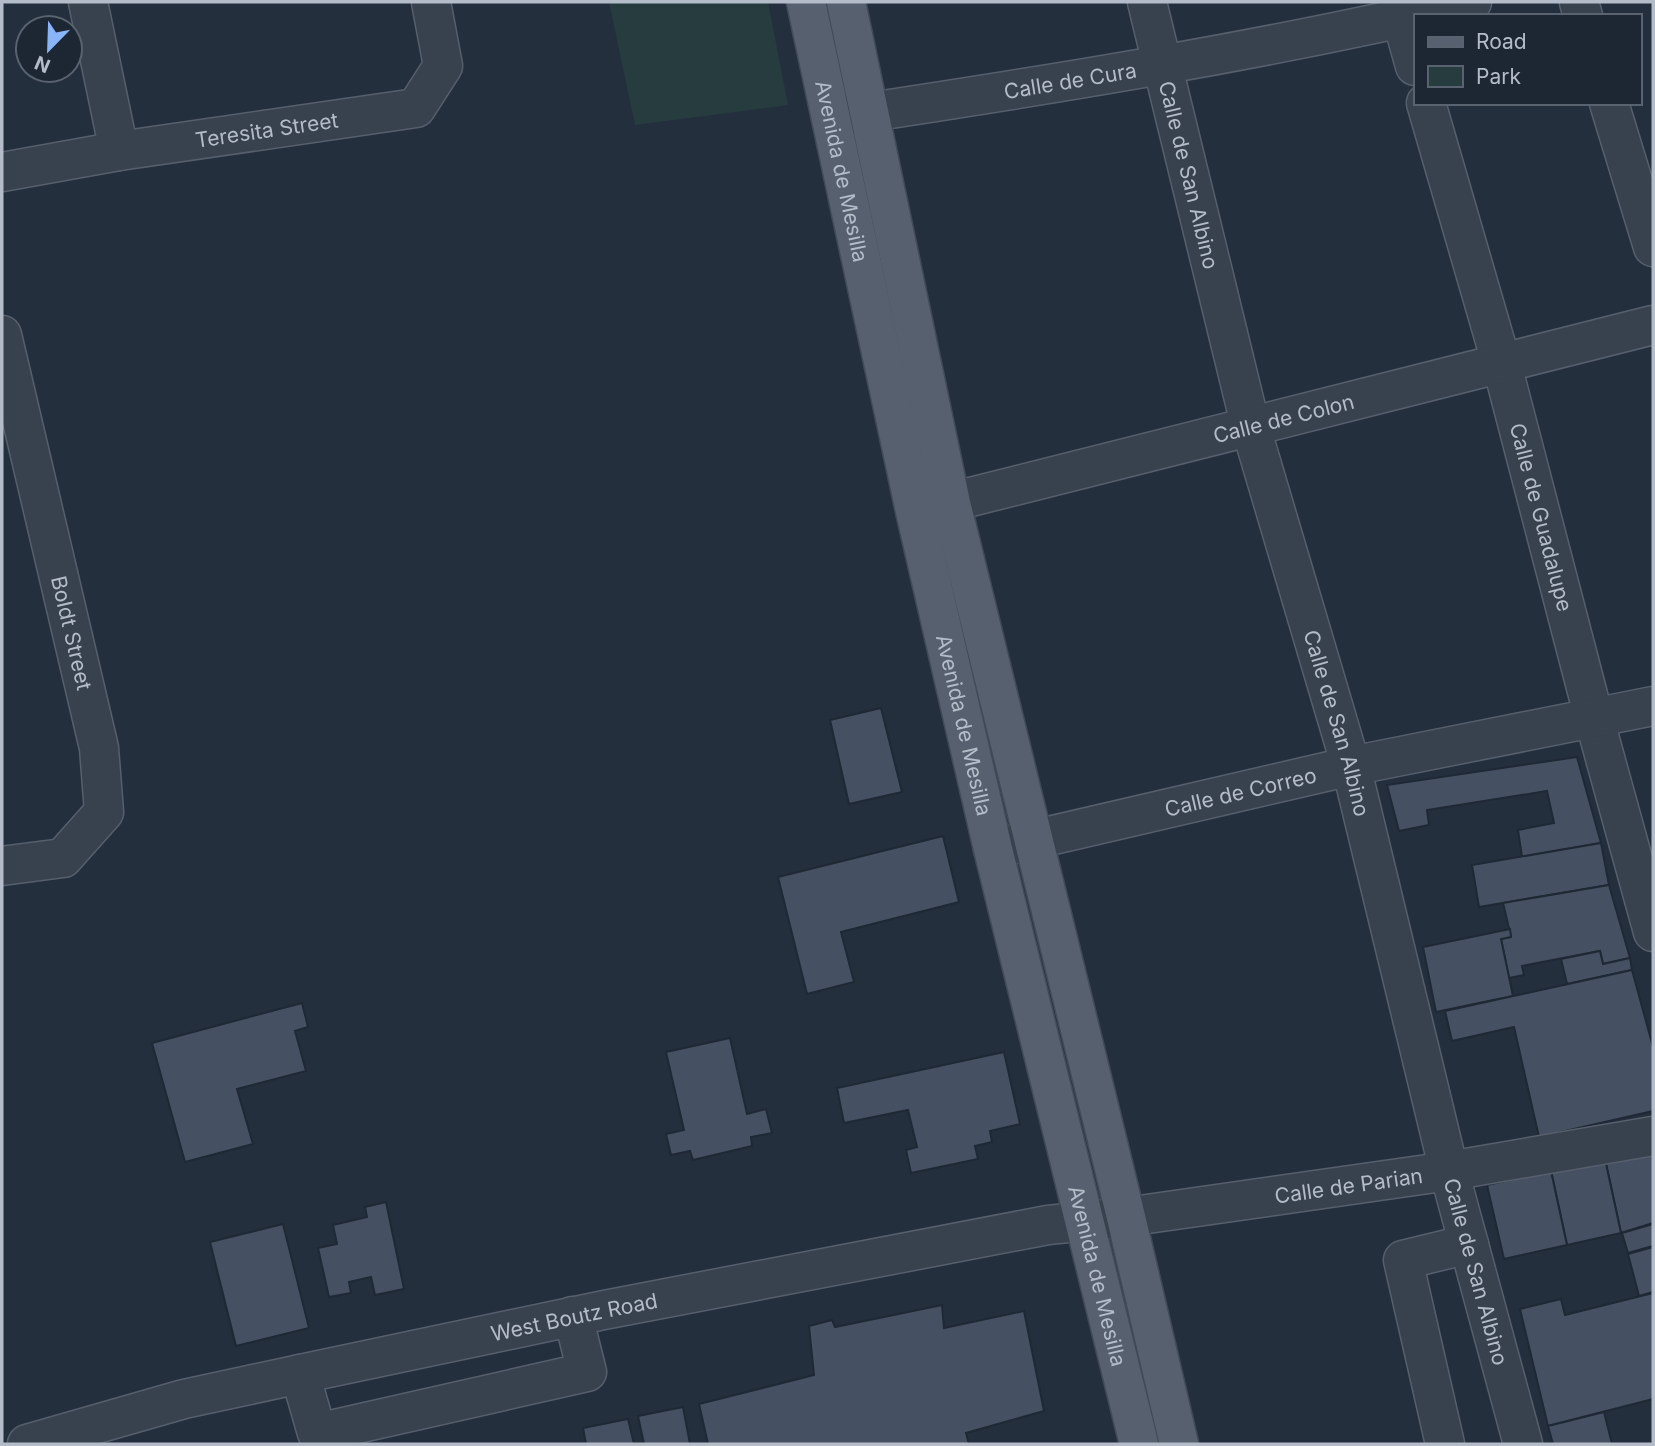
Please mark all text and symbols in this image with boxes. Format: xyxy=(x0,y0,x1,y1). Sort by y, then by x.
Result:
north arrow xyxy=(14,14,84,84)
legend xyxy=(1414,14,1641,105)
text: Road xyxy=(1476,29,1527,54)
text: N xyxy=(31,51,54,78)
street label: Calle de Cura xyxy=(1002,57,1138,104)
text: Park xyxy=(1476,64,1521,89)
street label: Avenida de Mesilla xyxy=(811,78,874,264)
street label: Calle de San Albino xyxy=(1154,78,1224,271)
street label: Teresita Street xyxy=(193,107,340,152)
street label: Calle de Colon xyxy=(1210,388,1357,448)
street label: Calle de Guadalupe xyxy=(1505,420,1578,614)
street label: Boldt Street xyxy=(46,573,98,693)
street label: Calle de San Albino xyxy=(1299,627,1375,819)
street label: Avenida de Mesilla xyxy=(931,632,997,818)
street label: Calle de Correo xyxy=(1162,762,1319,821)
street label: Calle de Parian xyxy=(1273,1162,1424,1208)
street label: Calle de San Albino xyxy=(1439,1175,1514,1368)
street label: Avenida de Mesilla xyxy=(1064,1183,1132,1369)
street label: West Boutz Road xyxy=(488,1288,660,1346)

